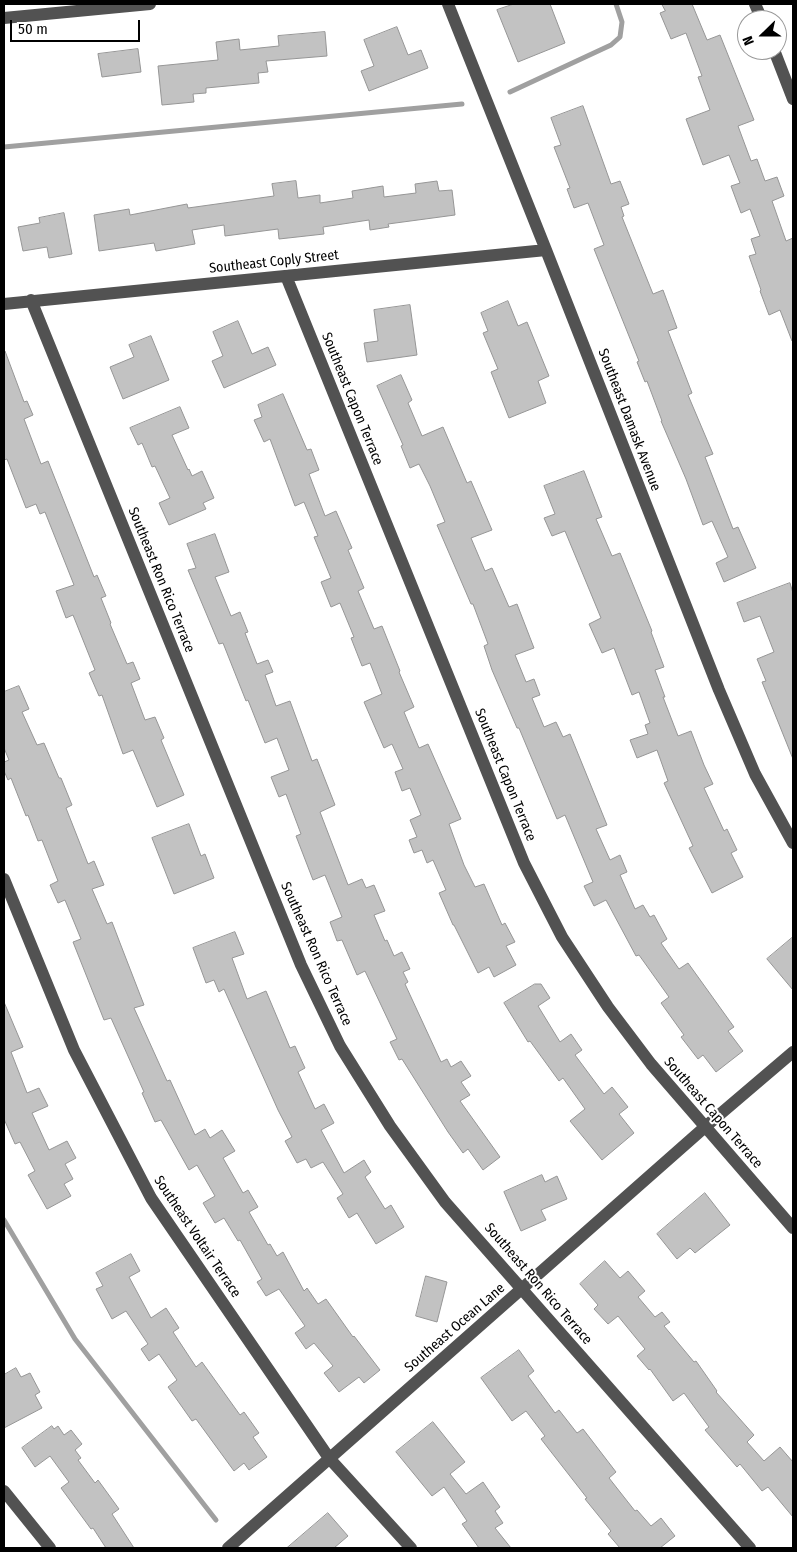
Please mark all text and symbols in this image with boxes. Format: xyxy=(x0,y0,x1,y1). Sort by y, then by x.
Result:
scale bar xyxy=(12,10,142,42)
north arrow xyxy=(737,10,787,60)
text: 50 m xyxy=(18,20,48,38)
text: N xyxy=(739,33,758,48)
street label: Southeast Coply Street xyxy=(208,247,340,277)
street label: Southeast Capon Terrace xyxy=(318,330,386,468)
street label: Southeast Damask Avenue xyxy=(594,346,664,494)
street label: Southeast Ron Rico Terrace xyxy=(124,505,198,655)
street label: Southeast Capon Terrace xyxy=(471,706,539,844)
street label: Southeast Ron Rico Terrace xyxy=(277,880,355,1028)
street label: Southeast Capon Terrace xyxy=(660,1054,766,1172)
street label: Southeast Voltair Terrace xyxy=(150,1173,244,1301)
street label: Southeast Ron Rico Terrace xyxy=(481,1220,595,1348)
street label: Southeast Ocean Lane xyxy=(402,1280,508,1376)

